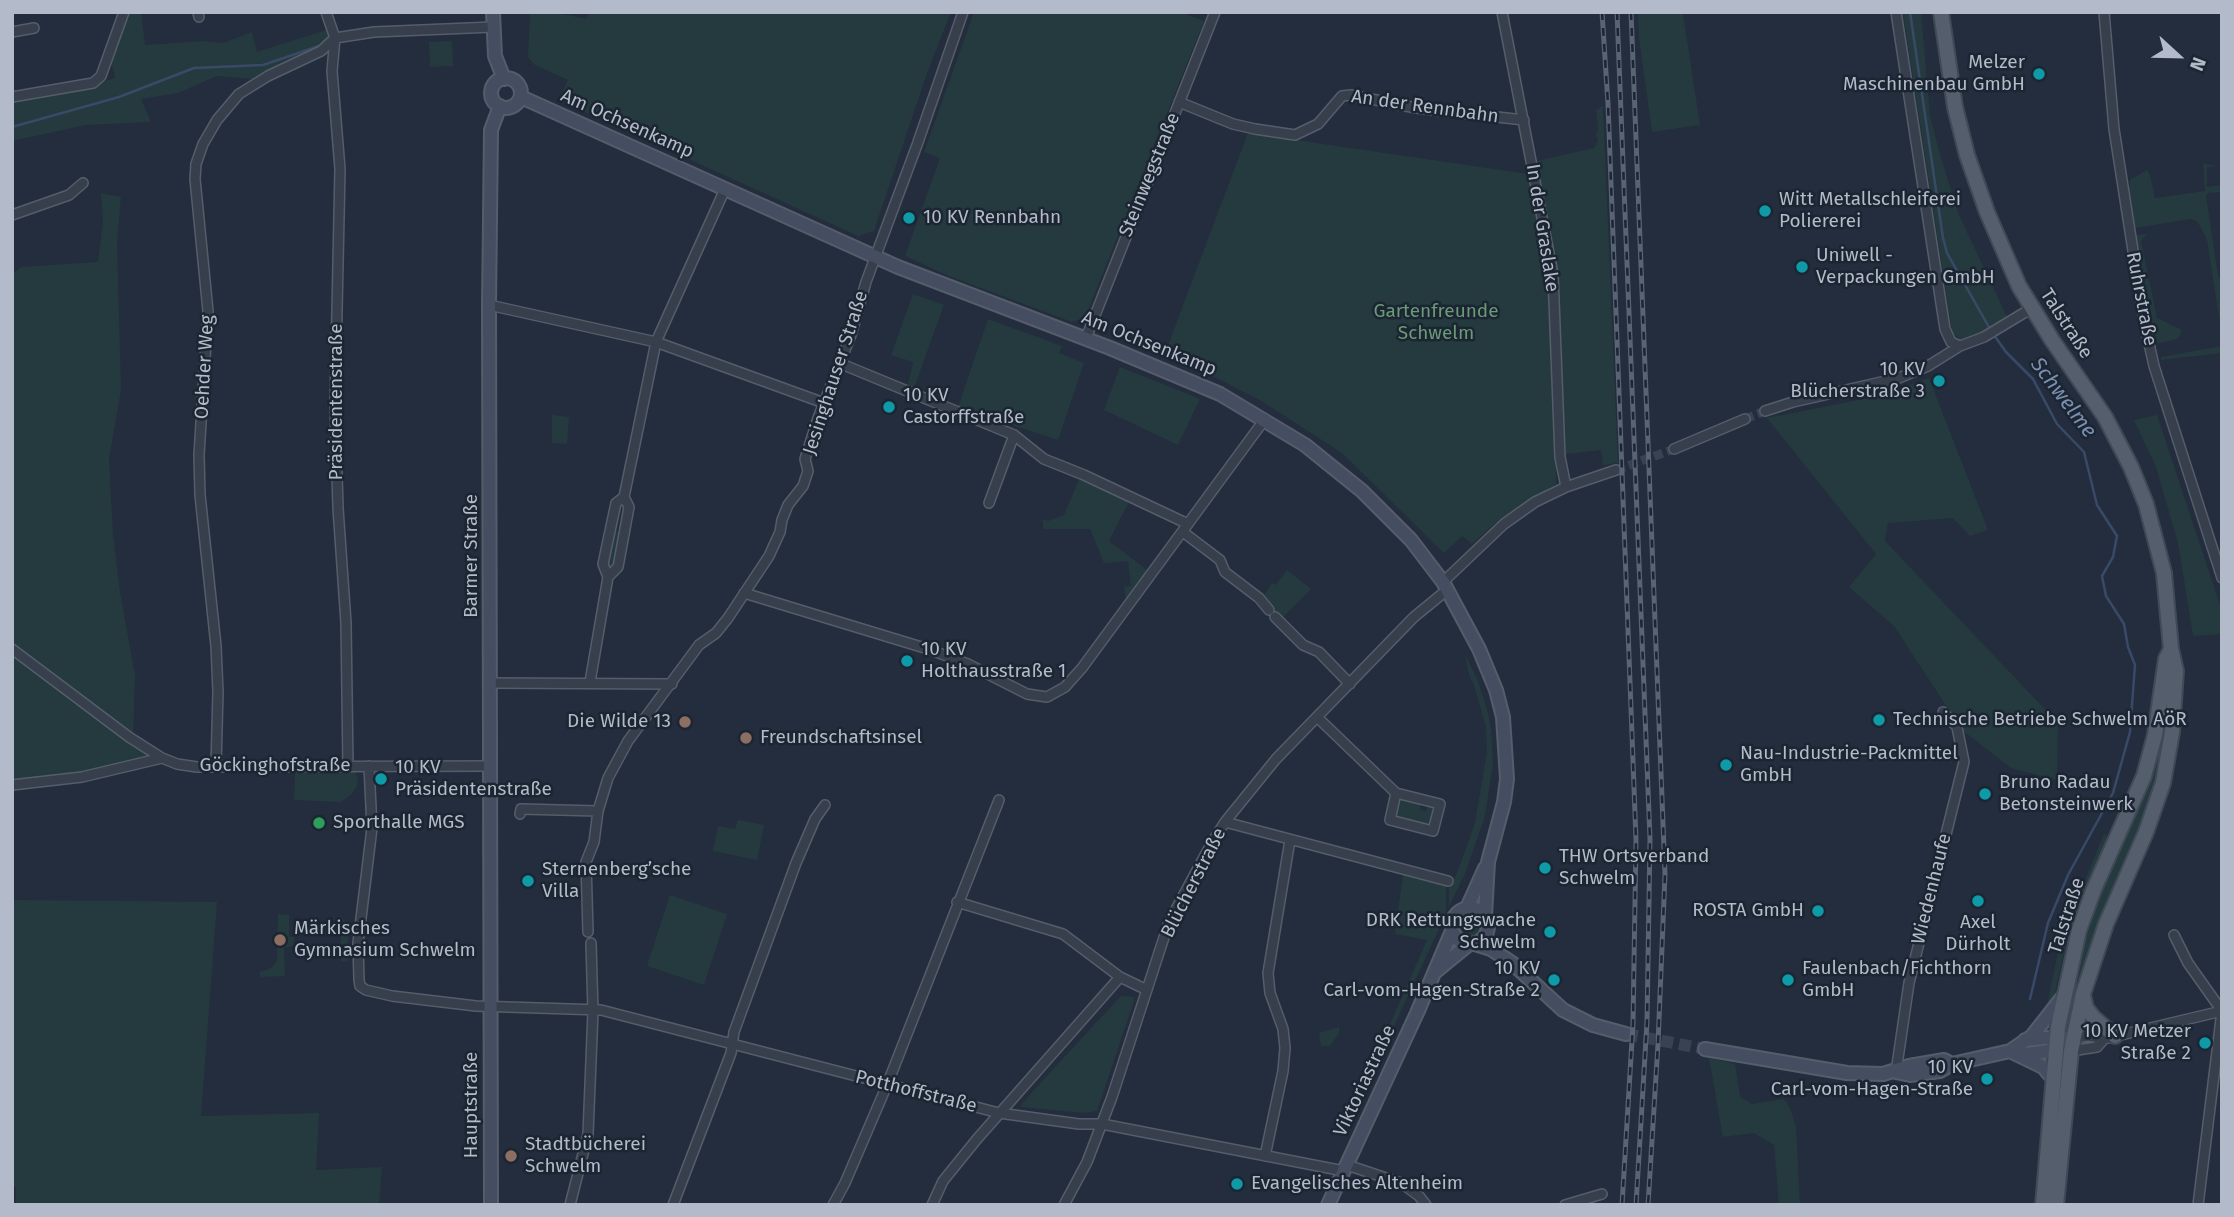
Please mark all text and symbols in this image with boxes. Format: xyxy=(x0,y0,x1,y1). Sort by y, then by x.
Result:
north arrow xyxy=(2143,21,2213,91)
place label: Melzer Maschinenbau GmbH xyxy=(1843,52,2025,96)
text: N xyxy=(2185,54,2211,74)
marker: Melzer Maschinenbau GmbH xyxy=(2031,66,2047,82)
street label: Am Ochsenkamp xyxy=(557,84,697,164)
street label: An der Rennbahn xyxy=(1350,85,1500,129)
street label: Steinwegstraße xyxy=(1115,110,1185,240)
street label: In der Graslake xyxy=(1521,162,1563,294)
place label: Witt Metallschleiferei Poliererei xyxy=(1779,189,1961,233)
marker: Witt Metallschleiferei Poliererei xyxy=(1757,203,1773,219)
place label: 10 KV Rennbahn xyxy=(923,207,1061,229)
marker: 10 KV Rennbahn xyxy=(901,210,917,226)
place label: Uniwell - Verpackungen GmbH xyxy=(1816,245,1995,289)
street label: Ruhrstraße xyxy=(2121,250,2161,348)
marker: Uniwell - Verpackungen GmbH xyxy=(1794,259,1810,275)
street label: Talstraße xyxy=(2035,285,2097,363)
street label: Jesinghauser Straße xyxy=(799,288,873,458)
park label: Gartenfreunde Schwelm xyxy=(1373,301,1499,345)
street label: Am Ochsenkamp xyxy=(1078,307,1220,381)
street label: Oehder Weg xyxy=(191,314,219,420)
street label: Präsidentenstraße xyxy=(326,324,348,480)
water label: Schwelme xyxy=(2025,353,2101,443)
place label: 10 KV Blücherstraße 3 xyxy=(1790,359,1925,403)
marker: 10 KV Blücherstraße 3 xyxy=(1931,373,1947,389)
place label: 10 KV Castorffstraße xyxy=(903,385,1024,429)
marker: 10 KV Castorffstraße xyxy=(881,399,897,415)
street label: Barmer Straße xyxy=(461,494,483,618)
place label: 10 KV Holthausstraße 1 xyxy=(921,639,1066,683)
marker: 10 KV Holthausstraße 1 xyxy=(899,653,915,669)
place label: Technische Betriebe Schwelm AöR xyxy=(1893,709,2187,731)
place label: Die Wilde 13 xyxy=(567,711,671,733)
marker: Technische Betriebe Schwelm AöR xyxy=(1871,712,1887,728)
marker: Die Wilde 13 xyxy=(677,714,693,730)
place label: Freundschaftsinsel xyxy=(760,727,922,749)
marker: Freundschaftsinsel xyxy=(738,730,754,746)
place label: Nau-Industrie-Packmittel GmbH xyxy=(1740,743,1958,787)
street label: Göckinghofstraße xyxy=(199,755,351,777)
place label: 10 KV Präsidentenstraße xyxy=(395,757,552,801)
marker: Nau-Industrie-Packmittel GmbH xyxy=(1718,757,1734,773)
marker: 10 KV Präsidentenstraße xyxy=(373,771,389,787)
place label: Bruno Radau Betonsteinwerk xyxy=(1999,772,2133,816)
marker: Bruno Radau Betonsteinwerk xyxy=(1977,786,1993,802)
place label: Sporthalle MGS xyxy=(333,812,465,834)
marker: Sporthalle MGS xyxy=(311,815,327,831)
street label: Blücherstraße xyxy=(1157,824,1231,942)
street label: Wiedenhaufe xyxy=(1907,831,1957,947)
place label: THW Ortsverband Schwelm xyxy=(1559,846,1709,890)
place label: Sternenberg’sche Villa xyxy=(542,859,691,903)
marker: THW Ortsverband Schwelm xyxy=(1537,860,1553,876)
marker: Sternenberg’sche Villa xyxy=(520,873,536,889)
street label: Talstraße xyxy=(2044,875,2090,957)
marker: Axel Dürholt xyxy=(1970,893,1986,909)
place label: ROSTA GmbH xyxy=(1692,900,1804,922)
marker: ROSTA GmbH xyxy=(1810,903,1826,919)
place label: DRK Rettungswache Schwelm xyxy=(1366,910,1536,954)
place label: Axel Dürholt xyxy=(1945,912,2011,956)
place label: Märkisches Gymnasium Schwelm xyxy=(294,918,476,962)
marker: DRK Rettungswache Schwelm xyxy=(1542,924,1558,940)
marker: Märkisches Gymnasium Schwelm xyxy=(272,932,288,948)
place label: 10 KV Carl-vom-Hagen-Straße 2 xyxy=(1323,958,1540,1002)
place label: Faulenbach/Fichthorn GmbH xyxy=(1802,958,1992,1002)
marker: 10 KV Carl-vom-Hagen-Straße 2 xyxy=(1546,972,1562,988)
marker: Faulenbach/Fichthorn GmbH xyxy=(1780,972,1796,988)
place label: 10 KV Metzer Straße 2 xyxy=(2082,1021,2191,1065)
street label: Viktoriastraße xyxy=(1329,1022,1401,1140)
marker: 10 KV Metzer Straße 2 xyxy=(2197,1035,2213,1051)
street label: Hauptstraße xyxy=(461,1052,483,1158)
place label: 10 KV Carl-vom-Hagen-Straße xyxy=(1771,1057,1973,1101)
street label: Potthoffstraße xyxy=(853,1066,979,1118)
marker: 10 KV Carl-vom-Hagen-Straße xyxy=(1979,1071,1995,1087)
place label: Stadtbücherei Schwelm xyxy=(525,1134,646,1178)
marker: Stadtbücherei Schwelm xyxy=(503,1148,519,1164)
place label: Evangelisches Altenheim xyxy=(1251,1173,1463,1195)
marker: Evangelisches Altenheim xyxy=(1229,1176,1245,1192)

